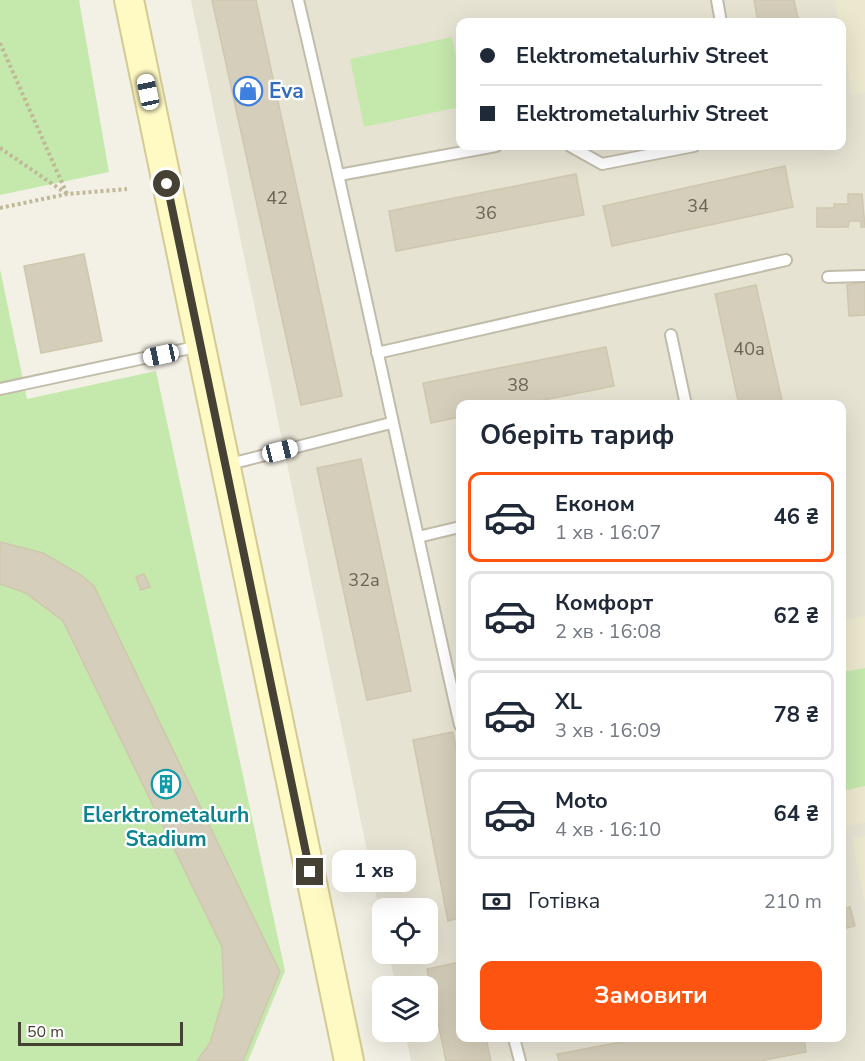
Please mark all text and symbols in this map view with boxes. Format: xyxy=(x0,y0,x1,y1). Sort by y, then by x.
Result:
text: Elektrometalurhiv Street xyxy=(516,41,768,71)
car xyxy=(135,73,161,111)
shop icon: Eva xyxy=(232,75,264,107)
place label: Eva xyxy=(269,77,304,105)
text: Elektrometalurhiv Street xyxy=(516,99,768,129)
route start xyxy=(153,170,180,197)
house number: 42 xyxy=(266,186,288,210)
house number: 34 xyxy=(687,194,709,218)
house number: 36 xyxy=(475,201,497,225)
house number: 40а xyxy=(733,337,765,361)
car xyxy=(142,342,180,368)
house number: 38 xyxy=(507,373,529,397)
text: Оберіть тариф xyxy=(480,417,674,454)
car xyxy=(260,438,300,464)
text: Економ xyxy=(555,489,635,519)
icon: car xyxy=(483,490,537,544)
text: 46 ₴ xyxy=(773,502,819,532)
text: 1 хв · 16:07 xyxy=(555,519,661,546)
house number: 32а xyxy=(348,568,380,592)
text: Комфорт xyxy=(555,588,653,618)
icon: car xyxy=(483,589,537,643)
text: 62 ₴ xyxy=(773,601,819,631)
text: 2 хв · 16:08 xyxy=(555,618,661,645)
text: XL xyxy=(555,687,582,717)
icon: car xyxy=(483,688,537,742)
text: 78 ₴ xyxy=(773,700,819,730)
text: 3 хв · 16:09 xyxy=(555,717,661,744)
building icon: Elerktrometalurh Stadium xyxy=(150,768,182,800)
text: Moto xyxy=(555,786,608,816)
icon: car xyxy=(483,787,537,841)
text: 64 ₴ xyxy=(773,799,819,829)
place label: Elerktrometalurh Stadium xyxy=(83,801,249,853)
text: 4 хв · 16:10 xyxy=(555,816,661,843)
callout: 1 хв xyxy=(331,851,415,893)
text: 1 хв xyxy=(354,857,394,884)
route end xyxy=(296,858,323,885)
icon: cash xyxy=(480,885,513,918)
text: Готівка xyxy=(528,886,600,916)
text: 210 m xyxy=(764,888,822,915)
map controls xyxy=(372,898,438,1042)
button: locate xyxy=(372,898,438,964)
button: Замовити xyxy=(480,961,822,1030)
button: layers xyxy=(372,976,438,1042)
scale bar xyxy=(18,1019,183,1046)
text: 50 m xyxy=(27,1021,64,1043)

